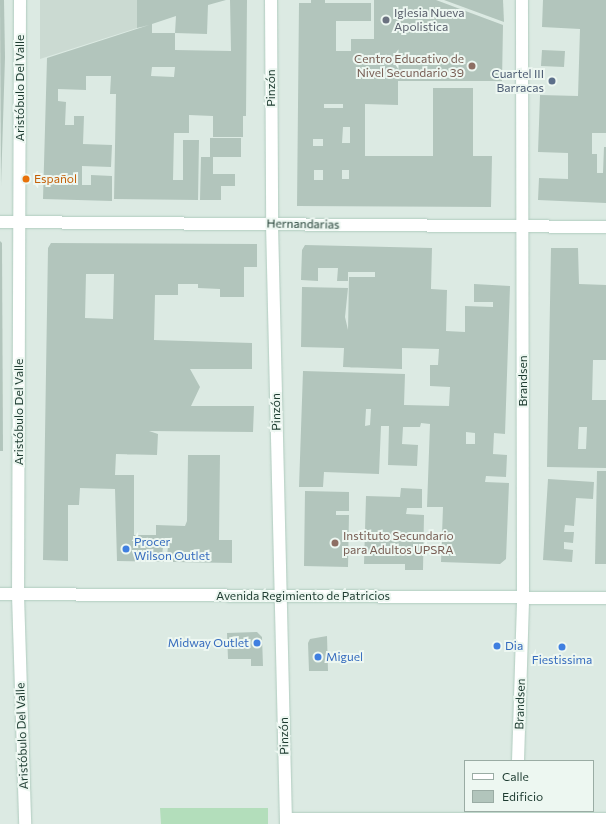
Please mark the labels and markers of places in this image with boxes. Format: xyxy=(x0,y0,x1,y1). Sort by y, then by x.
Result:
place label: Iglesia Nueva Apolistica xyxy=(394,6,465,34)
marker: Iglesia Nueva Apolistica xyxy=(381,15,391,25)
place label: Centro Educativo de Nivel Secundario 39 xyxy=(354,52,464,80)
marker: Centro Educativo de Nivel Secundario 39 xyxy=(467,61,477,71)
place label: Cuartel III Barracas xyxy=(491,67,544,95)
marker: Cuartel III Barracas xyxy=(547,76,557,86)
place label: Español xyxy=(34,172,77,186)
marker: Español xyxy=(21,174,31,184)
place label: Instituto Secundario para Adultos UPSRA xyxy=(343,529,454,557)
place label: Procer Wilson Outlet xyxy=(134,535,210,563)
marker: Instituto Secundario para Adultos UPSRA xyxy=(330,538,340,548)
marker: Procer Wilson Outlet xyxy=(121,544,131,554)
place label: Midway Outlet xyxy=(168,636,249,650)
marker: Midway Outlet xyxy=(252,638,262,648)
place label: Dia xyxy=(505,639,523,653)
marker: Dia xyxy=(492,641,502,651)
marker: Fiestissima xyxy=(557,642,567,652)
place label: Miguel xyxy=(326,650,363,664)
marker: Miguel xyxy=(313,652,323,662)
place label: Fiestissima xyxy=(532,653,592,667)

